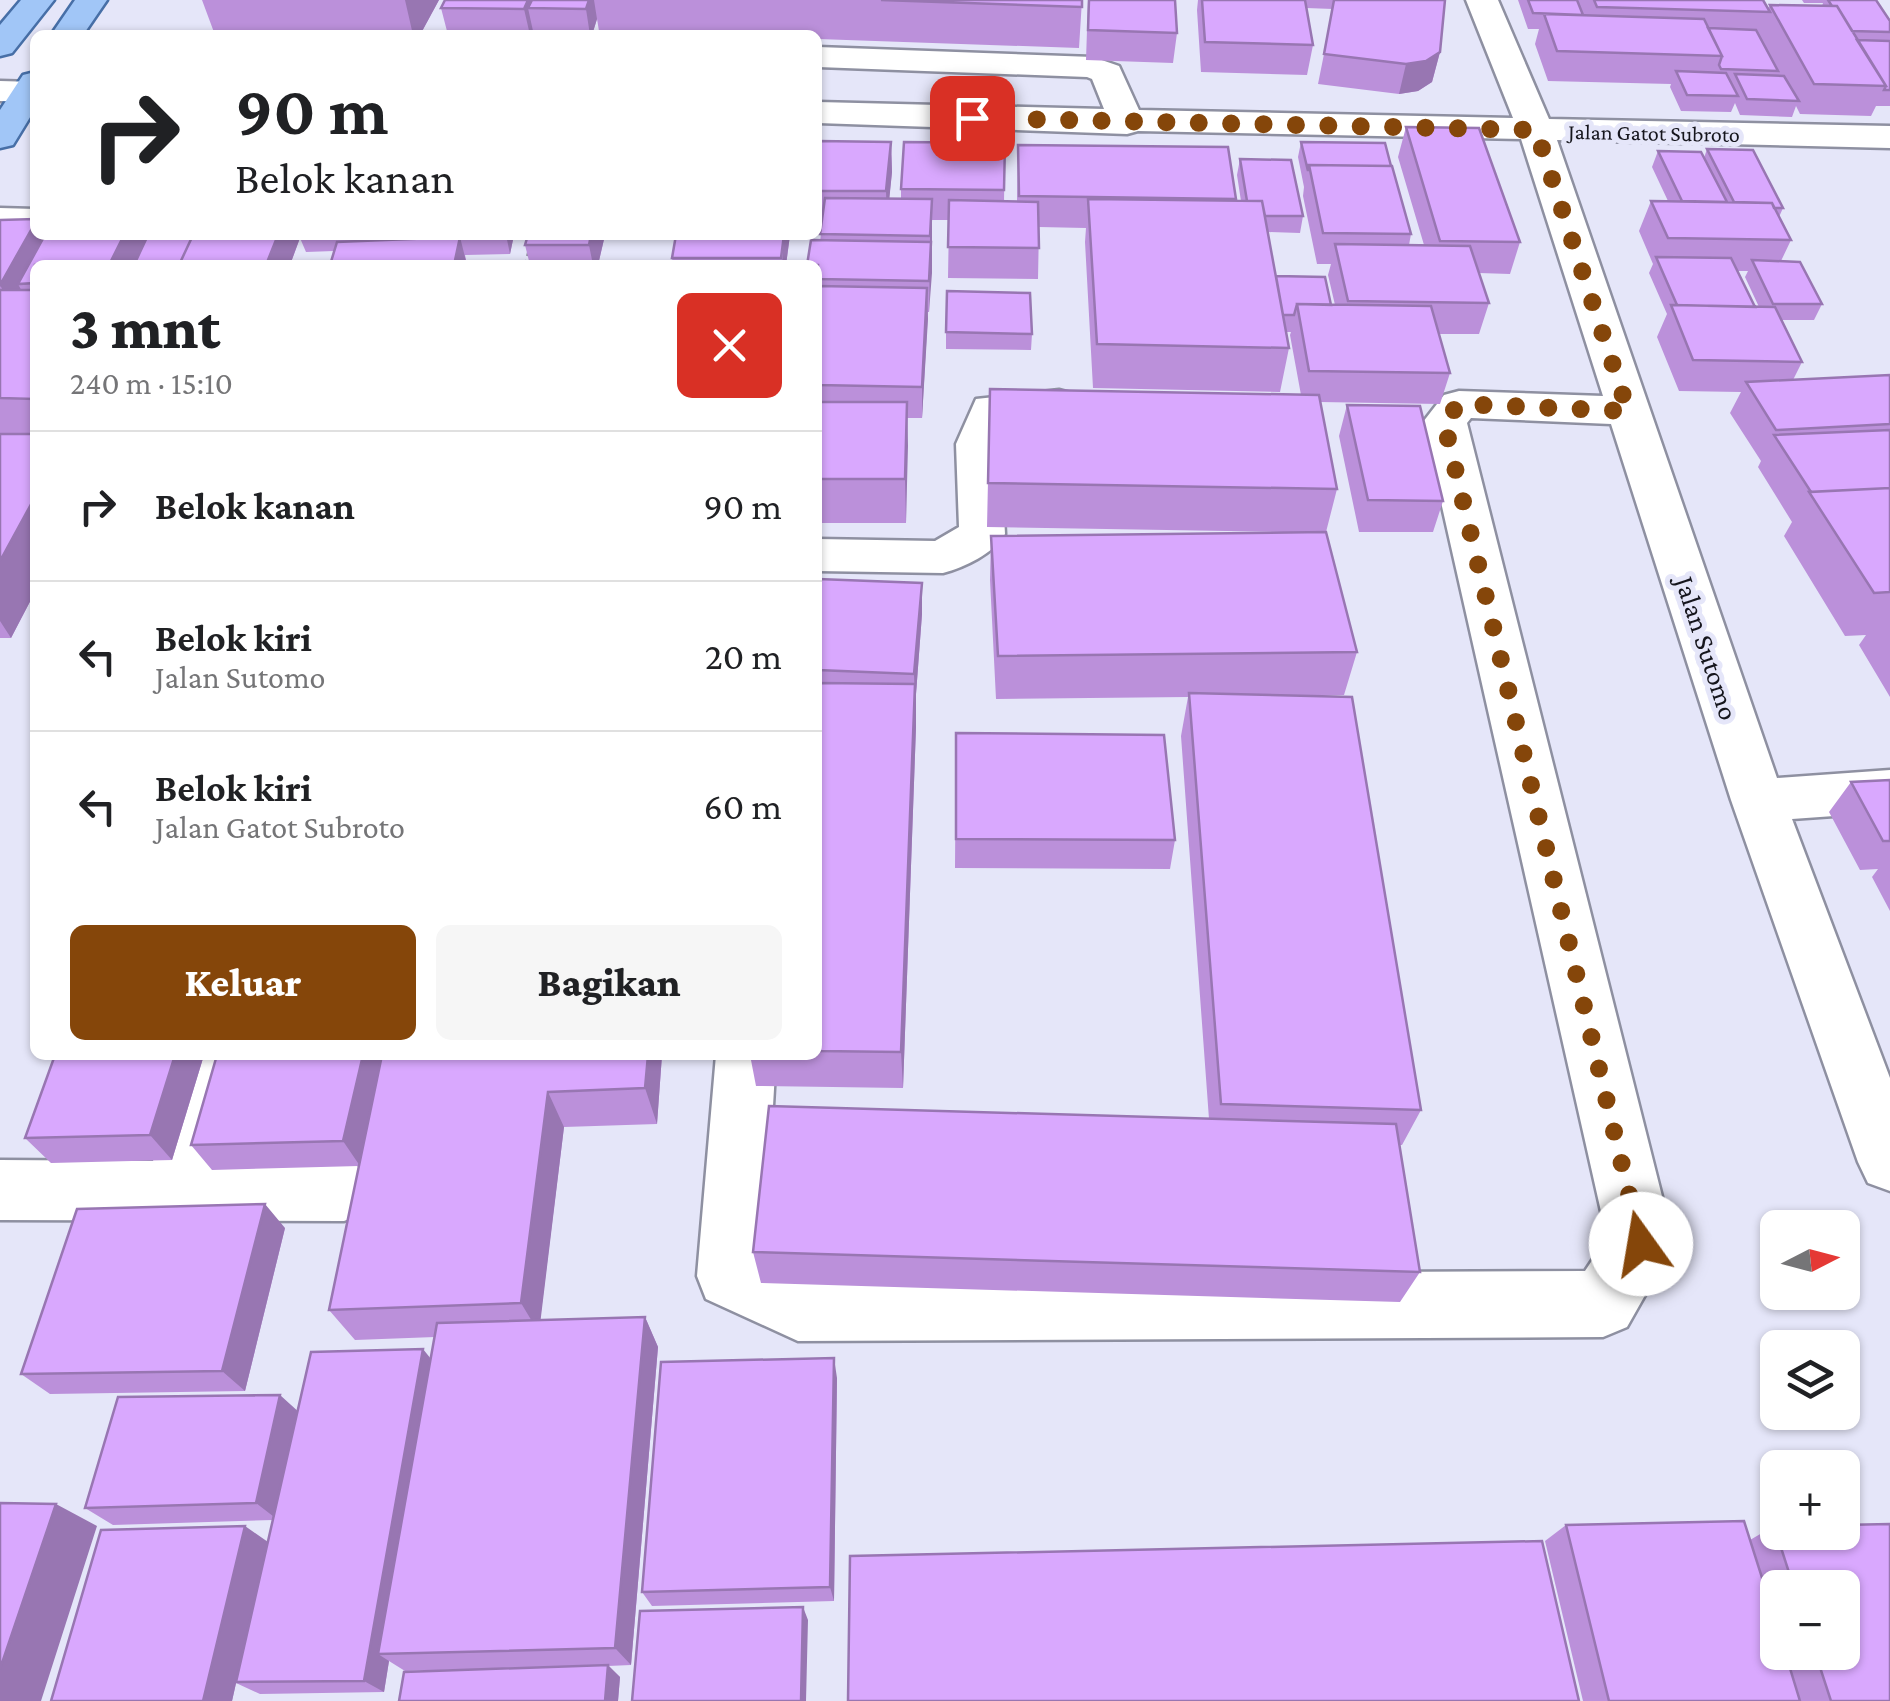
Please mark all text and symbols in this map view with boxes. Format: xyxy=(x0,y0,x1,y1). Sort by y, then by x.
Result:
icon: right xyxy=(70,70,200,200)
text: 90 m xyxy=(235,71,388,149)
pin xyxy=(930,76,1015,161)
icon: arrive xyxy=(945,91,1000,146)
street label: Jalan Gatot Subroto xyxy=(1566,119,1740,147)
text: Belok kanan xyxy=(235,153,455,203)
button: close xyxy=(677,293,782,398)
text: 3 mnt xyxy=(70,294,221,361)
text: 240 m · 15:10 xyxy=(70,365,233,401)
icon: right xyxy=(70,479,125,534)
text: Belok kanan xyxy=(155,485,355,527)
text: 90 m xyxy=(704,485,782,527)
street label: Jalan Sutomo xyxy=(1668,569,1745,724)
text: Belok kiri xyxy=(155,617,312,659)
icon: left xyxy=(70,629,125,684)
text: 20 m xyxy=(705,635,782,677)
text: Jalan Sutomo xyxy=(155,659,325,695)
text: Belok kiri xyxy=(155,767,312,809)
icon: left xyxy=(70,779,125,834)
text: 60 m xyxy=(704,785,782,827)
text: Jalan Gatot Subroto xyxy=(155,809,405,845)
button: Keluar xyxy=(70,925,416,1040)
button: Bagikan xyxy=(436,925,782,1040)
position arrow xyxy=(1589,1192,1693,1296)
north arrow xyxy=(1760,1210,1860,1310)
map controls xyxy=(1760,1210,1860,1670)
button: layers xyxy=(1760,1330,1860,1430)
button: + xyxy=(1760,1450,1860,1550)
button: − xyxy=(1760,1570,1860,1670)

